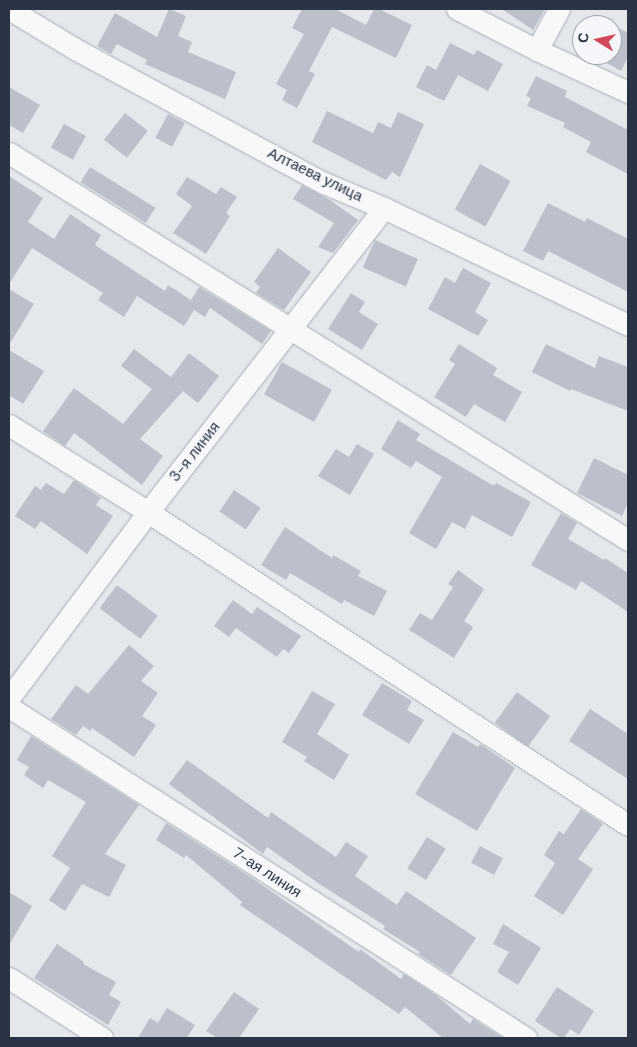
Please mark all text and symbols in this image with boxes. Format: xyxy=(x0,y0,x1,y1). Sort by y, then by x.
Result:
north arrow xyxy=(572,15,622,65)
text: С xyxy=(573,31,593,44)
street label: Алтаева улица xyxy=(265,144,365,206)
street label: 3-я линия xyxy=(166,418,224,486)
street label: 7-ая линия xyxy=(229,844,305,902)

